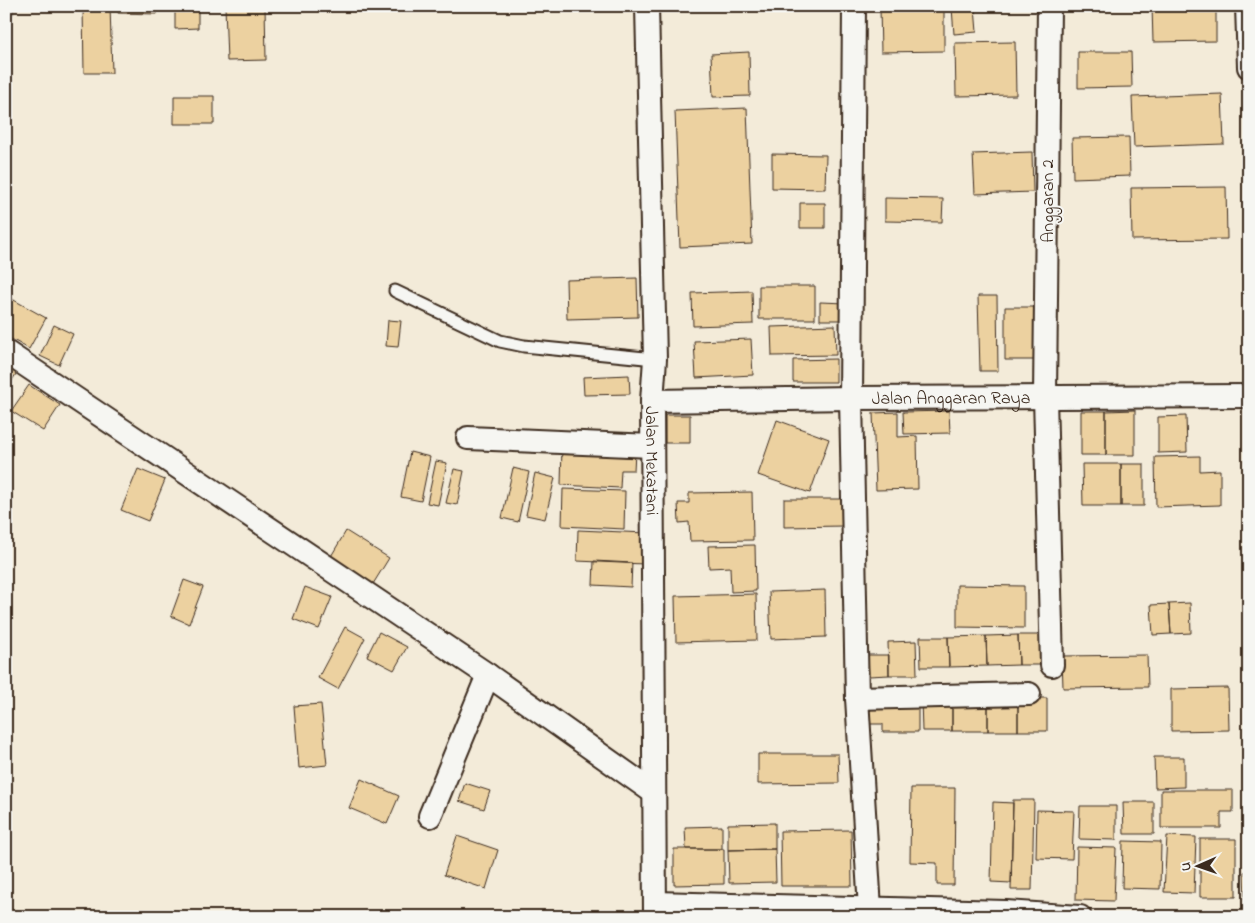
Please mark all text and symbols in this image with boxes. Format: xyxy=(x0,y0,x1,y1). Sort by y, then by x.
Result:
street label: Anggaran 2 xyxy=(1036,159,1063,243)
street label: Jalan Anggaran Raya xyxy=(872,386,1030,414)
street label: Jalan Mekatani xyxy=(637,406,664,516)
north arrow xyxy=(1172,840,1222,890)
text: U xyxy=(1176,861,1197,871)

